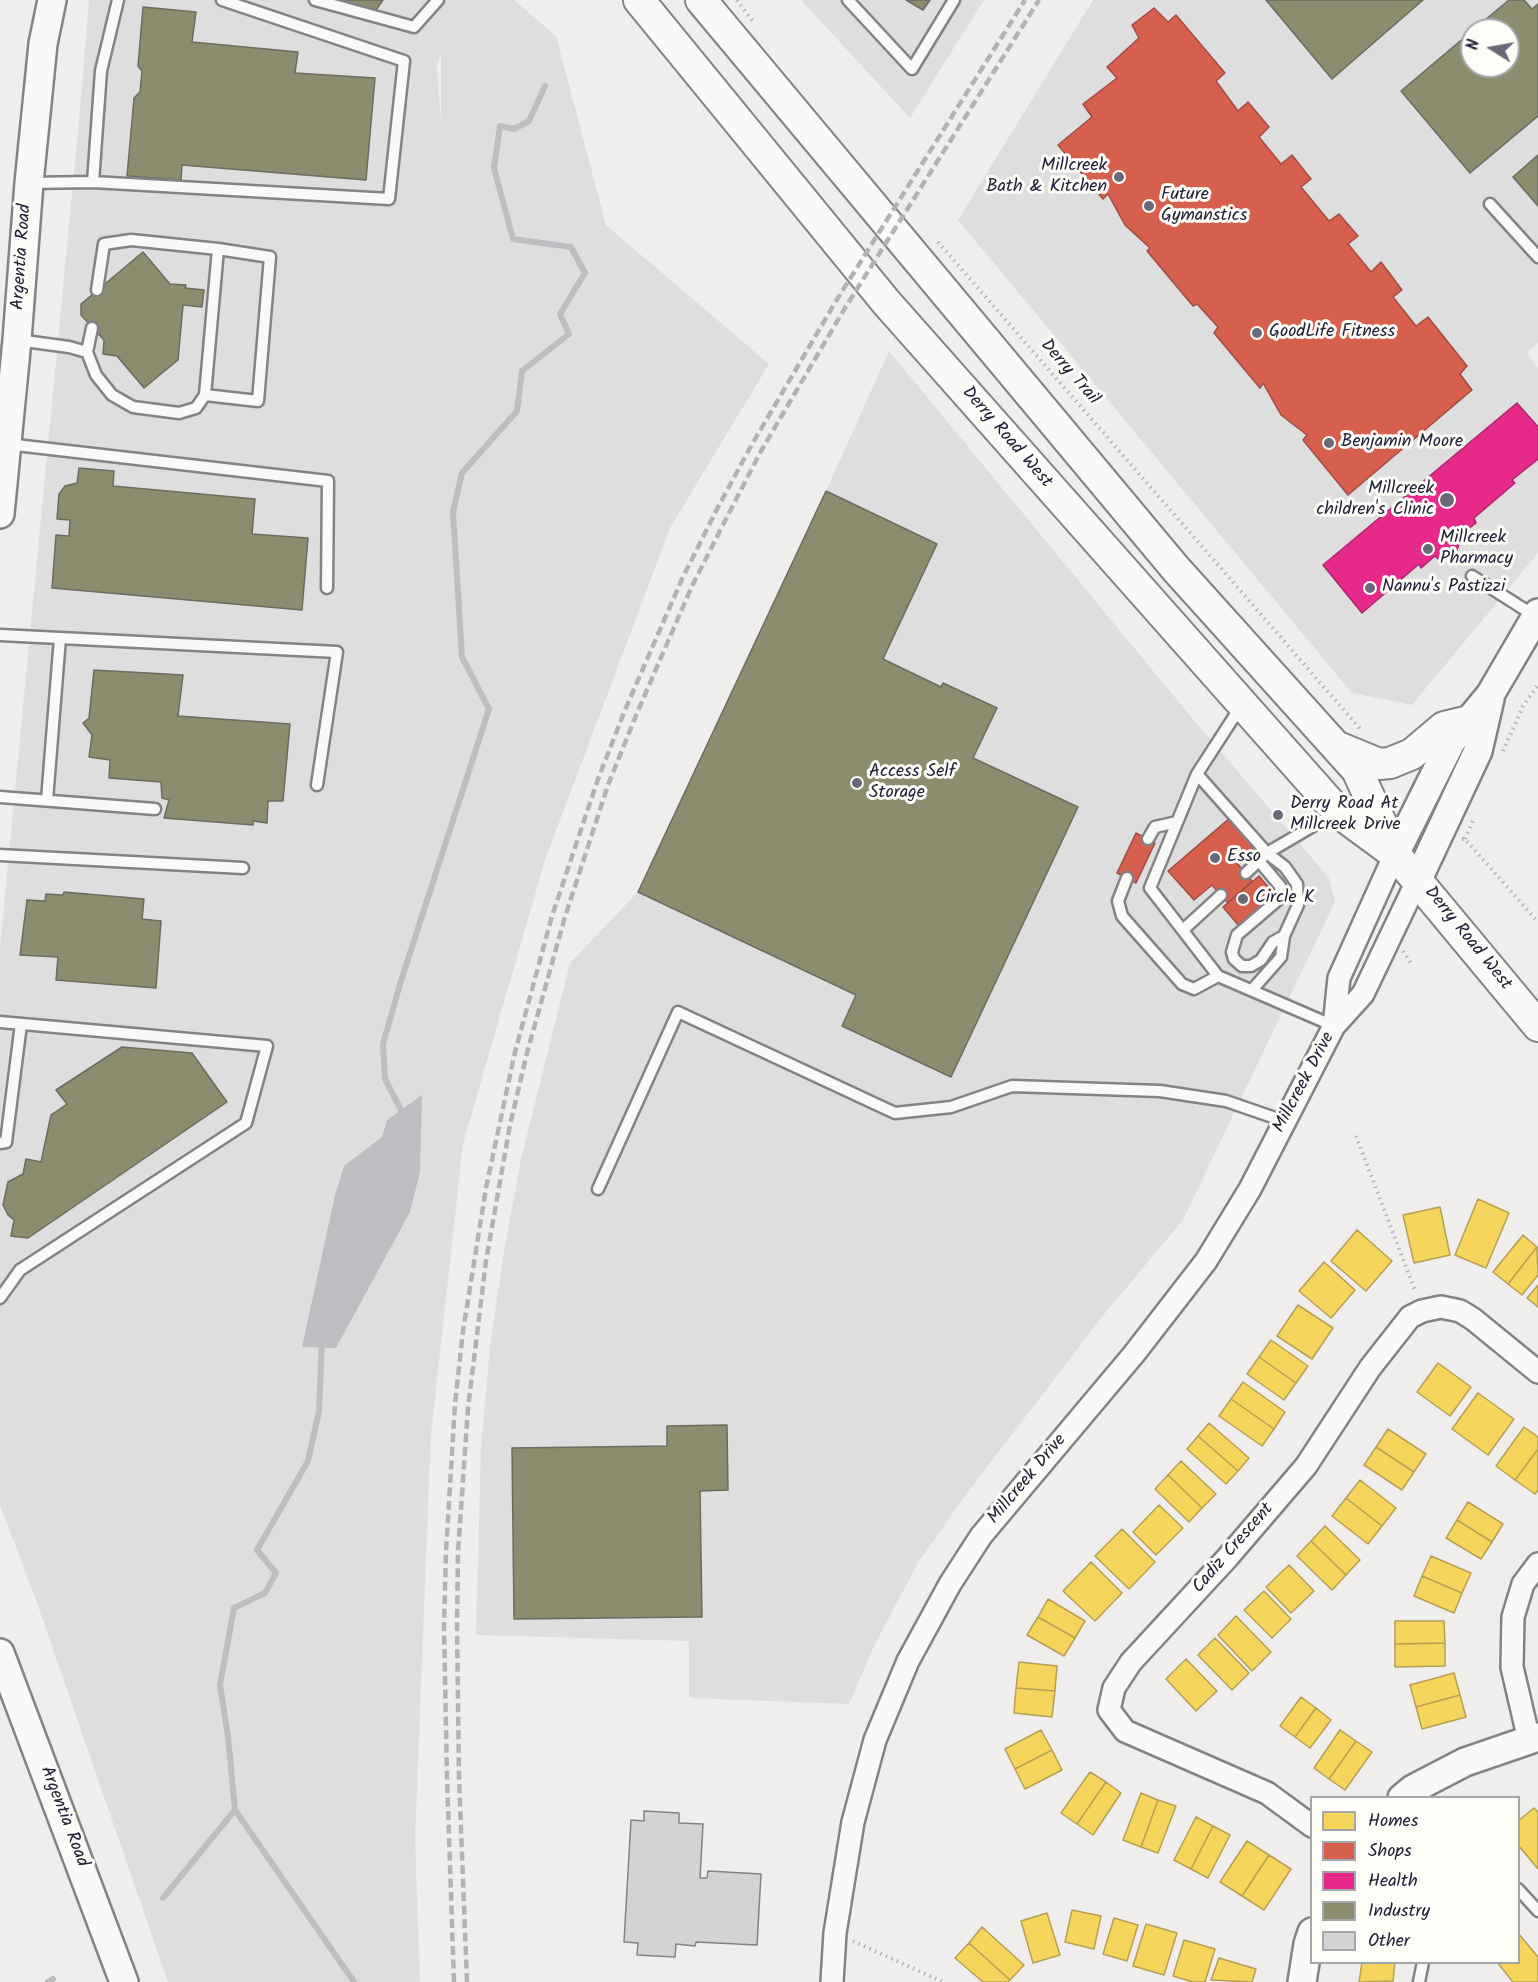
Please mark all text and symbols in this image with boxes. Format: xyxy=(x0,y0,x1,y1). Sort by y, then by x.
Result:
north arrow xyxy=(1460,18,1520,78)
text: N xyxy=(1461,38,1487,52)
place label: Millcreek Bath & Kitchen xyxy=(986,156,1107,198)
marker: Millcreek Bath & Kitchen xyxy=(1112,170,1126,184)
place label: Future Gymanstics xyxy=(1161,185,1247,228)
marker: Future Gymanstics xyxy=(1142,199,1156,213)
street label: Argentia Road xyxy=(9,203,37,311)
place label: GoodLife Fitness xyxy=(1269,322,1395,344)
marker: GoodLife Fitness xyxy=(1250,326,1264,340)
street label: Derry Trail xyxy=(1035,336,1103,410)
street label: Derry Road West xyxy=(956,383,1056,493)
place label: Benjamin Moore xyxy=(1341,432,1463,454)
marker: Benjamin Moore xyxy=(1322,436,1336,450)
place label: Millcreek children's Clinic xyxy=(1316,479,1434,522)
marker: Millcreek children's Clinic xyxy=(1438,491,1456,509)
place label: Millcreek Pharmacy xyxy=(1440,528,1513,570)
marker: Millcreek Pharmacy xyxy=(1421,542,1435,556)
place label: Nannu's Pastizzi xyxy=(1382,577,1505,599)
marker: Nannu's Pastizzi xyxy=(1363,581,1377,595)
place label: Access Self Storage xyxy=(869,762,955,804)
marker: Access Self Storage xyxy=(850,776,864,790)
place label: Derry Road At Millcreek Drive xyxy=(1290,794,1401,836)
marker: Derry Road At Millcreek Drive xyxy=(1271,808,1285,822)
place label: Esso xyxy=(1227,847,1261,869)
marker: Esso xyxy=(1208,851,1222,865)
street label: Derry Road West xyxy=(1419,883,1515,995)
place label: Circle K xyxy=(1255,888,1314,910)
marker: Circle K xyxy=(1236,892,1250,906)
street label: Millcreek Drive xyxy=(1269,1029,1341,1137)
street label: Millcreek Drive xyxy=(984,1431,1072,1529)
street label: Cadiz Crescent xyxy=(1189,1499,1279,1599)
street label: Argentia Road xyxy=(34,1764,92,1870)
legend xyxy=(1310,1796,1520,1964)
text: Homes xyxy=(1368,1807,1418,1836)
text: Shops xyxy=(1368,1837,1412,1866)
text: Health xyxy=(1368,1867,1418,1896)
text: Industry xyxy=(1368,1897,1430,1926)
text: Other xyxy=(1368,1927,1410,1956)

